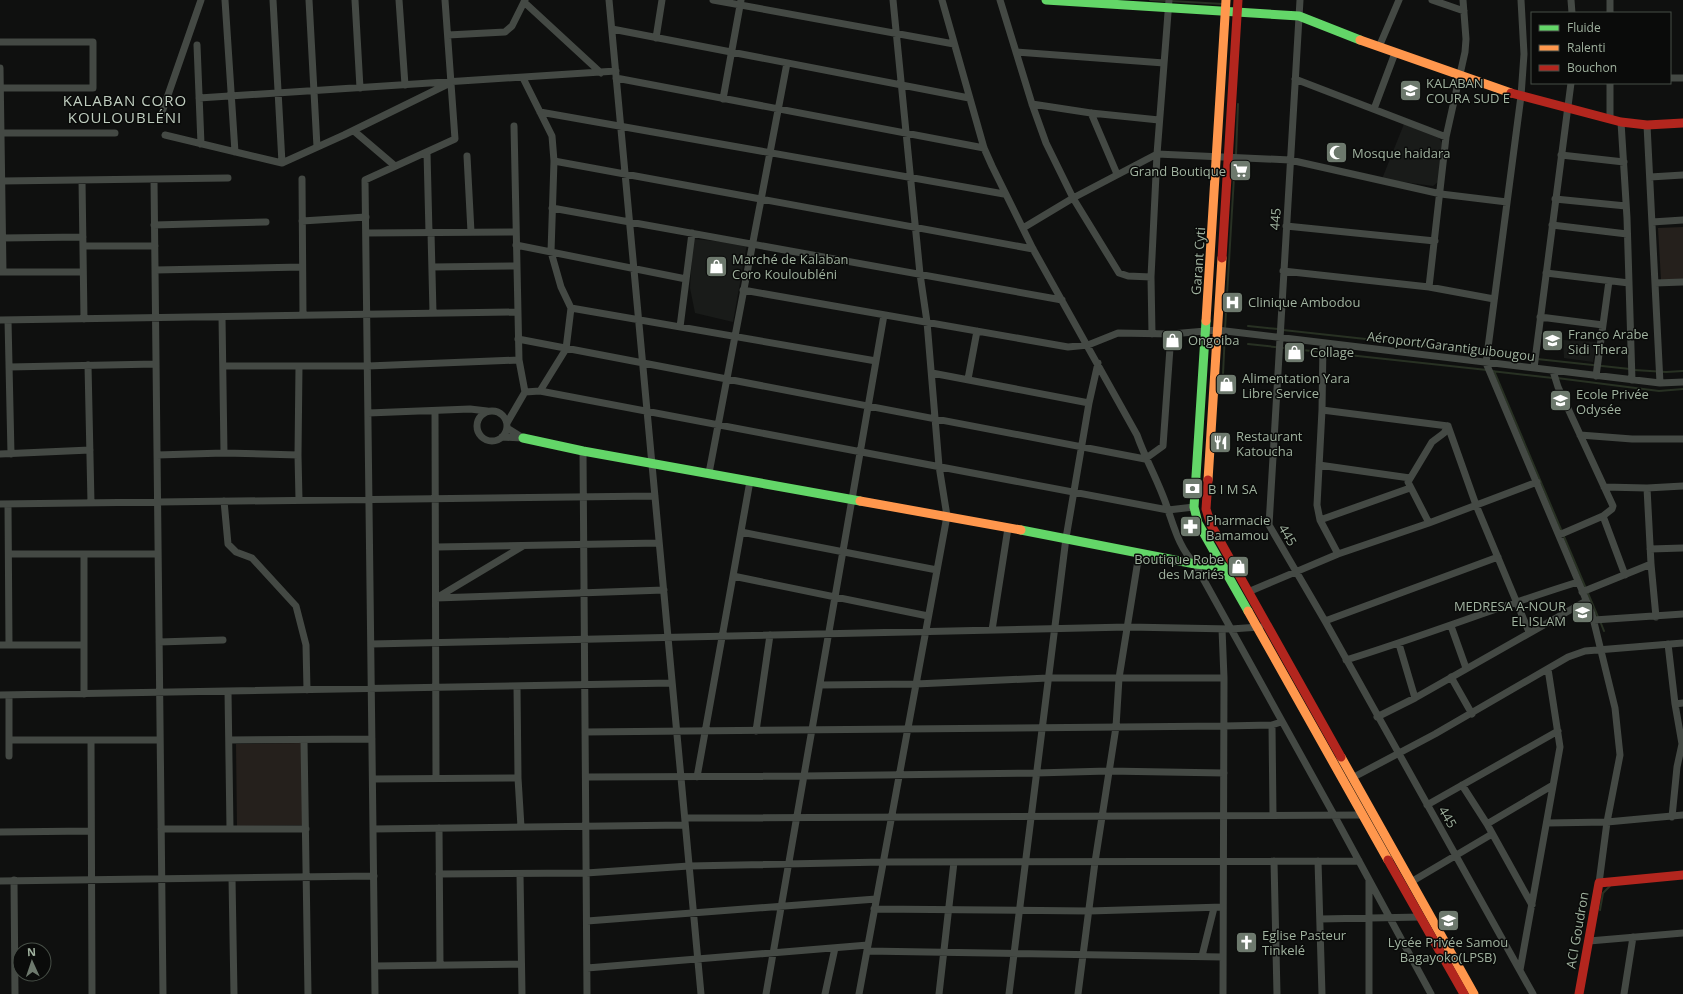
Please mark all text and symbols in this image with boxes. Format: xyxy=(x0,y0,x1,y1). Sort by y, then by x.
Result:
legend xyxy=(1531,12,1671,84)
text: Fluide xyxy=(1567,19,1601,36)
text: Ralenti xyxy=(1567,39,1606,56)
text: Bouchon xyxy=(1567,59,1617,76)
place label: KALABAN COURA SUD E xyxy=(1426,74,1510,107)
school or university icon: KALABAN COURA SUD E xyxy=(1398,77,1424,103)
district label: KALABAN CORO KOULOUBLÉNI xyxy=(63,90,187,127)
mosque icon: Mosque haidara xyxy=(1324,140,1350,166)
place label: Mosque haidara xyxy=(1352,144,1451,162)
supermarket icon: Grand Boutique xyxy=(1228,158,1254,184)
place label: Grand Boutique xyxy=(1129,162,1226,180)
street label: 445 xyxy=(1265,207,1285,231)
street label: Garant Cyti xyxy=(1187,227,1209,295)
place label: Marché de Kalaban Coro Kouloubléni xyxy=(732,250,849,283)
shop icon: Marché de Kalaban Coro Kouloubléni xyxy=(704,253,730,279)
hospital icon: Clinique Ambodou xyxy=(1219,289,1245,315)
place label: Clinique Ambodou xyxy=(1248,293,1360,311)
place label: Franco Arabe Sidi Thera xyxy=(1568,325,1649,358)
shop icon: Ongoiba xyxy=(1159,327,1185,353)
street label: Aéroport/Garantiguibougou xyxy=(1366,327,1536,365)
school or university icon: Franco Arabe Sidi Thera xyxy=(1540,328,1566,354)
place label: Ongoiba xyxy=(1188,331,1239,349)
shop icon: Collage xyxy=(1282,339,1308,365)
place label: Collage xyxy=(1310,343,1354,361)
place label: Alimentation Yara Libre Service xyxy=(1242,369,1350,402)
shop icon: Alimentation Yara Libre Service xyxy=(1213,372,1239,398)
place label: Ecole Privée Odysée xyxy=(1576,385,1649,418)
school or university icon: Ecole Privée Odysée xyxy=(1548,388,1574,414)
place label: Restaurant Katoucha xyxy=(1236,427,1303,460)
restaurant icon: Restaurant Katoucha xyxy=(1207,430,1233,456)
bank icon: B I M SA xyxy=(1180,476,1206,502)
place label: B I M SA xyxy=(1208,480,1258,498)
place label: Pharmacie Bamamou xyxy=(1206,511,1270,544)
pharmacy icon: Pharmacie Bamamou xyxy=(1177,514,1203,540)
street label: 445 xyxy=(1275,521,1301,549)
place label: Boutique Robe des Mariés xyxy=(1134,550,1224,583)
shop icon: Boutique Robe des Mariés xyxy=(1226,553,1252,579)
place label: MEDRESA A-NOUR EL ISLAM xyxy=(1454,597,1566,630)
school or university icon: MEDRESA A-NOUR EL ISLAM xyxy=(1569,600,1595,626)
street label: 445 xyxy=(1435,803,1461,831)
street label: ACI Goudron xyxy=(1561,890,1593,970)
school or university icon: Lycée Privée Samou Bagayoko(LPSB) xyxy=(1435,907,1461,933)
place label: Eglise Pasteur Tinkelé xyxy=(1262,926,1347,959)
church icon: Eglise Pasteur Tinkelé xyxy=(1233,929,1259,955)
place label: Lycée Privée Samou Bagayoko(LPSB) xyxy=(1388,933,1508,966)
north arrow xyxy=(12,942,52,982)
text: N xyxy=(27,944,36,959)

